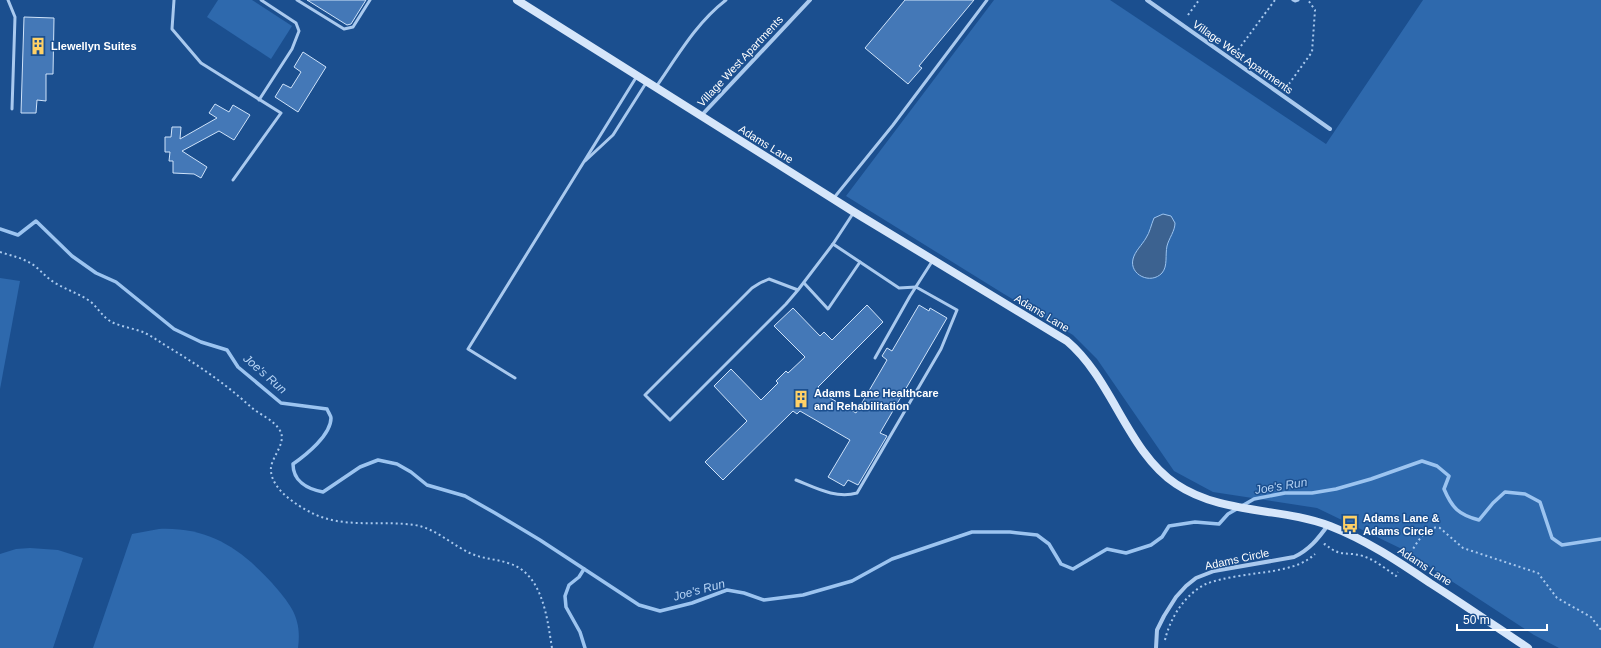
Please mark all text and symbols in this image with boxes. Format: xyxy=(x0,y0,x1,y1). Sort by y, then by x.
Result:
street label: Village West Apartments xyxy=(695,13,785,109)
street label: Village West Apartments xyxy=(1191,18,1296,96)
building icon: Llewellyn Suites xyxy=(28,36,48,56)
place label: Llewellyn Suites xyxy=(51,40,137,52)
street label: Adams Lane xyxy=(737,123,795,165)
street label: Adams Lane xyxy=(1012,292,1072,334)
water label: Joe's Run xyxy=(240,351,290,397)
place label: Adams Lane Healthcare and Rehabilitation xyxy=(814,387,939,412)
building icon: Adams Lane Healthcare and Rehabilitation xyxy=(791,389,811,409)
water label: Joe's Run xyxy=(1253,475,1309,497)
place label: Adams Lane & Adams Circle xyxy=(1363,512,1439,537)
bus stop icon: Adams Lane & Adams Circle xyxy=(1340,514,1360,534)
street label: Adams Lane xyxy=(1396,544,1454,588)
street label: Adams Circle xyxy=(1204,546,1270,572)
water label: Joe's Run xyxy=(671,576,727,604)
scale bar xyxy=(1457,606,1547,632)
text: 50 m xyxy=(1463,613,1490,627)

